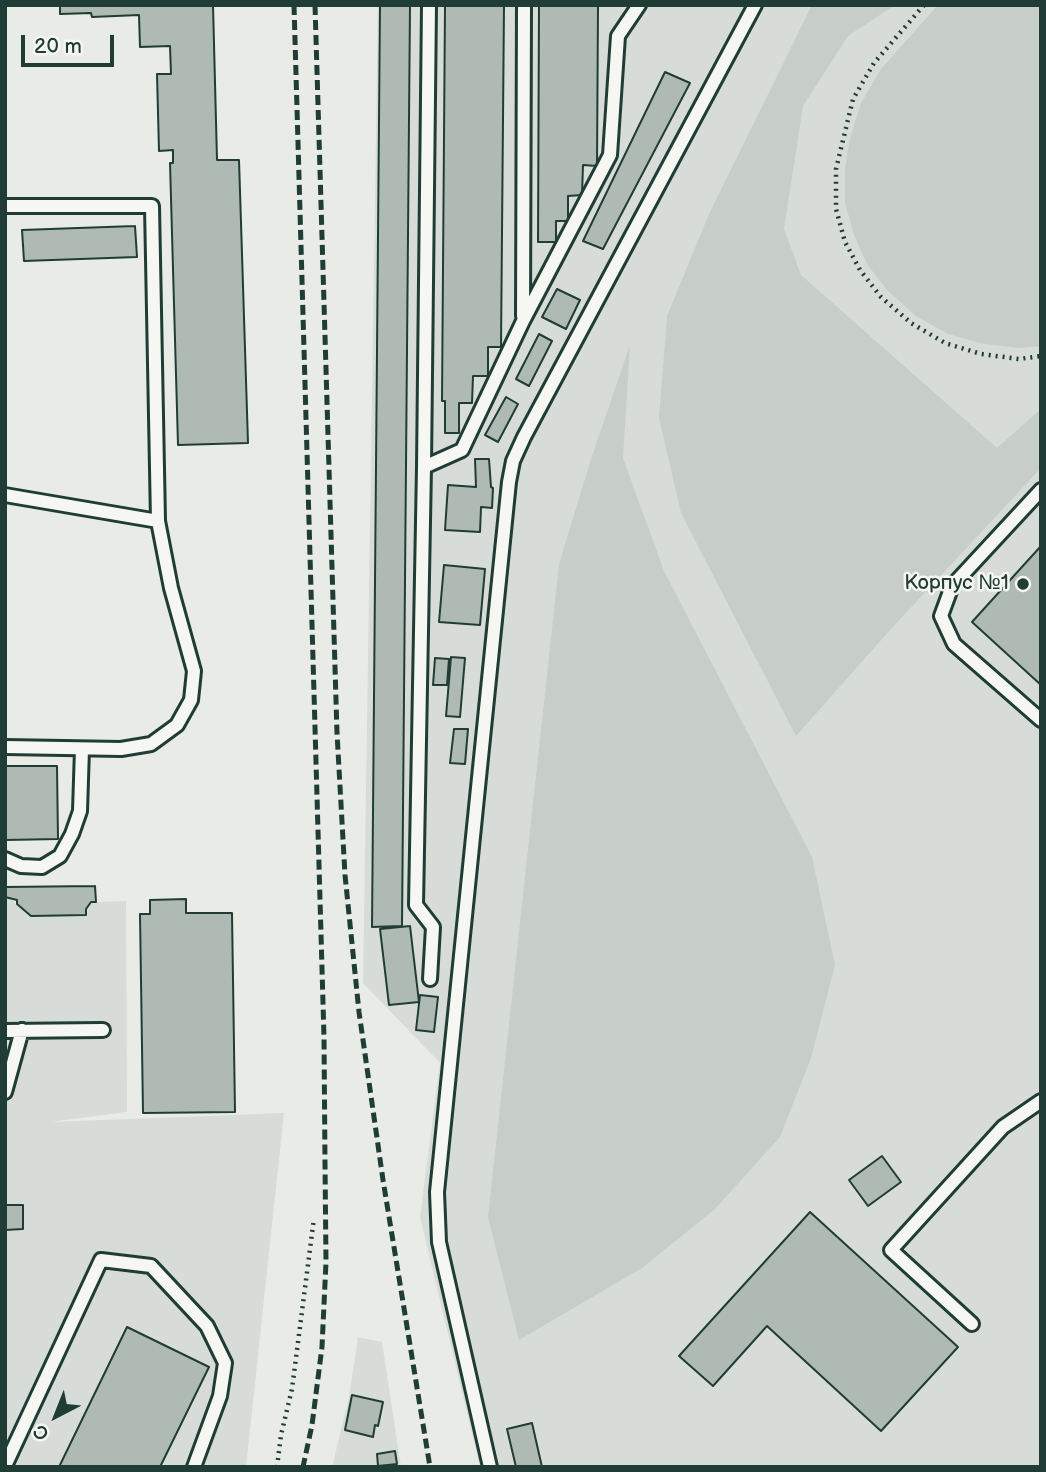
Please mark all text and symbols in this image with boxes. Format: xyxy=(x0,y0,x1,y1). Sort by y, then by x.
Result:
scale bar xyxy=(24,21,117,65)
text: 20 m xyxy=(34,34,82,59)
place label: Корпус №1 xyxy=(904,571,1009,597)
marker: Корпус №1 xyxy=(1015,576,1031,592)
north arrow xyxy=(21,1381,91,1451)
text: С xyxy=(29,1419,54,1445)

